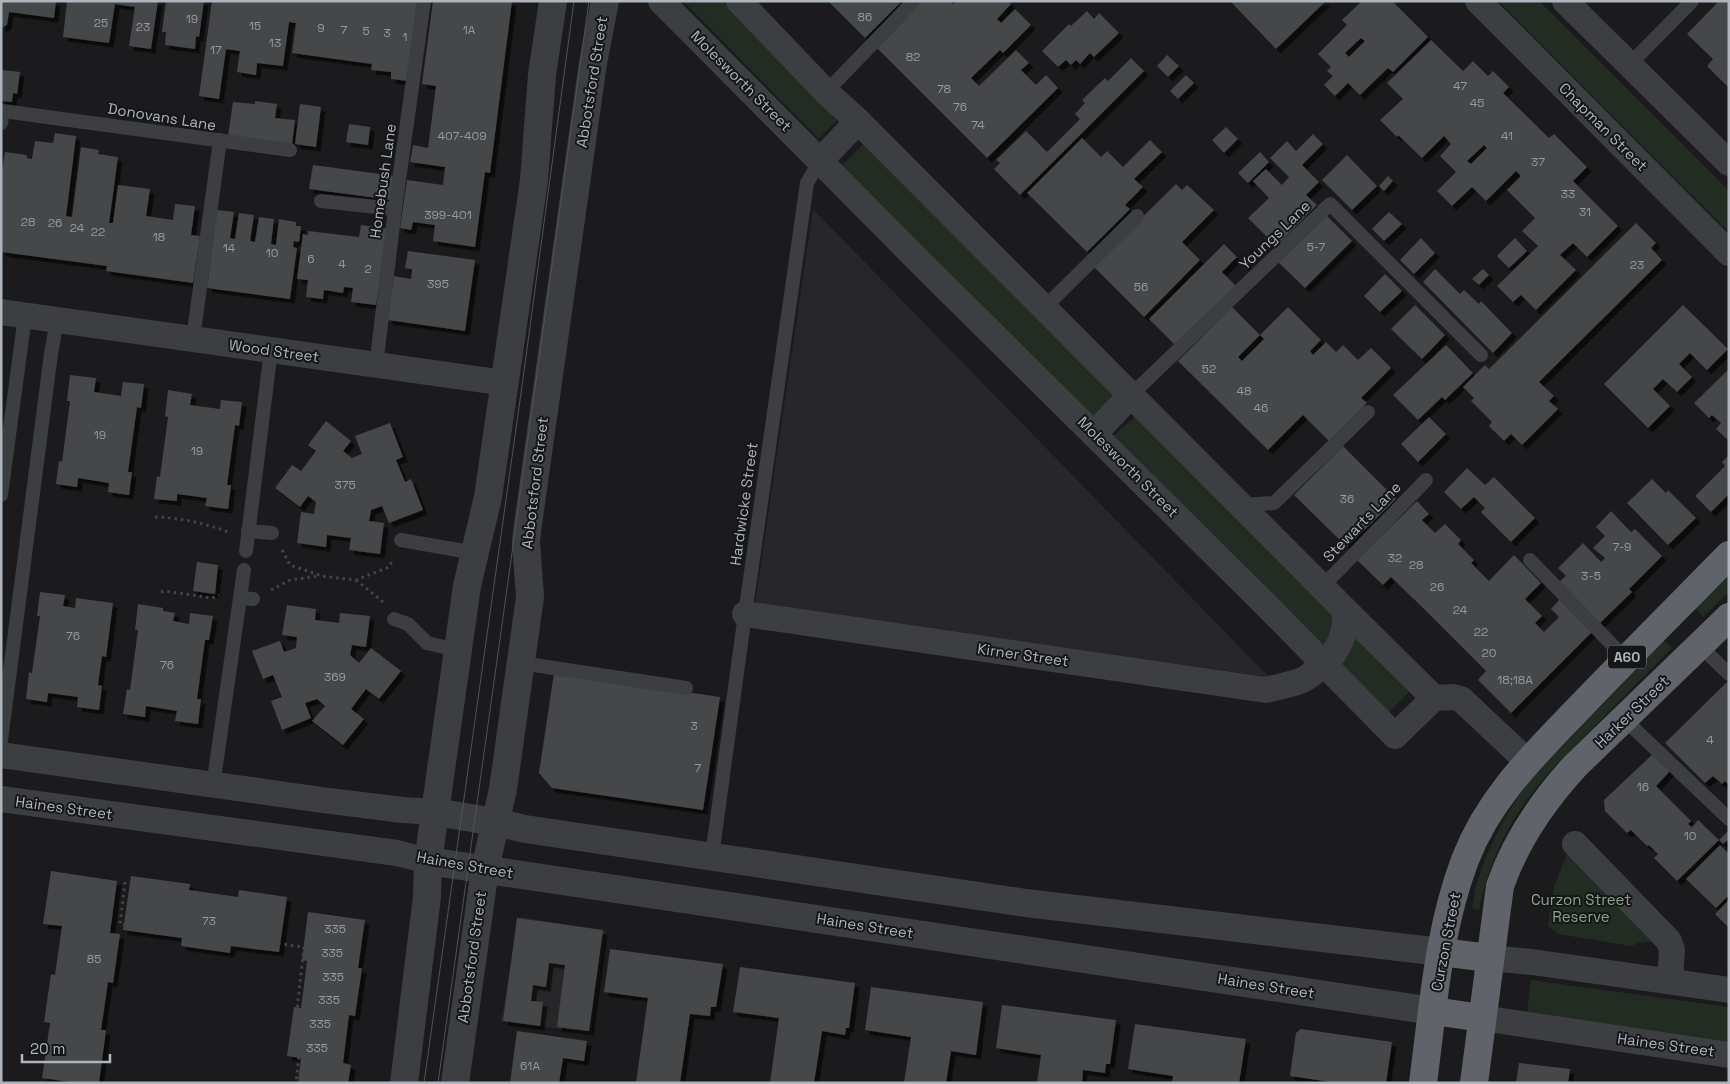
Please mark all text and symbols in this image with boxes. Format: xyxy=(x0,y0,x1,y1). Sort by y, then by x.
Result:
house number: 86 xyxy=(858,9,872,25)
house number: 19 xyxy=(186,11,198,27)
house number: 25 xyxy=(94,15,108,31)
street label: Abbotsford Street xyxy=(572,15,611,149)
house number: 15 xyxy=(249,18,261,34)
house number: 23 xyxy=(136,19,150,35)
house number: 9 xyxy=(317,20,325,36)
house number: 7 xyxy=(341,22,348,38)
house number: 1A xyxy=(463,22,476,38)
house number: 5 xyxy=(362,23,370,39)
house number: 3 xyxy=(383,25,391,41)
street label: Molesworth Street xyxy=(687,26,796,135)
house number: 1 xyxy=(402,29,408,45)
house number: 13 xyxy=(269,35,281,51)
house number: 17 xyxy=(210,42,222,58)
house number: 82 xyxy=(906,49,920,65)
house number: 47 xyxy=(1453,78,1467,94)
street label: Chapman Street xyxy=(1555,78,1652,175)
house number: 78 xyxy=(937,81,951,97)
house number: 45 xyxy=(1470,95,1484,111)
street label: Donovans Lane xyxy=(106,99,218,134)
house number: 76 xyxy=(953,99,967,115)
house number: 74 xyxy=(971,117,985,133)
street label: Homebush Lane xyxy=(365,122,400,239)
house number: 407-409 xyxy=(437,128,487,144)
house number: 41 xyxy=(1501,128,1513,144)
house number: 37 xyxy=(1531,154,1545,170)
house number: 33 xyxy=(1561,186,1575,202)
street label: Youngs Lane xyxy=(1235,196,1314,273)
house number: 31 xyxy=(1579,204,1591,220)
house number: 399-401 xyxy=(424,207,472,223)
house number: 28 xyxy=(21,214,35,230)
house number: 26 xyxy=(48,215,62,231)
house number: 24 xyxy=(70,220,85,236)
house number: 22 xyxy=(91,224,105,240)
house number: 18 xyxy=(153,229,165,245)
house number: 5-7 xyxy=(1307,239,1326,255)
house number: 14 xyxy=(223,240,236,256)
house number: 10 xyxy=(266,245,278,261)
house number: 6 xyxy=(307,251,315,267)
house number: 4 xyxy=(338,256,346,272)
house number: 23 xyxy=(1630,257,1644,273)
house number: 2 xyxy=(364,261,372,277)
house number: 395 xyxy=(427,276,449,292)
house number: 56 xyxy=(1134,279,1148,295)
street label: Wood Street xyxy=(228,335,320,366)
house number: 52 xyxy=(1202,361,1216,377)
house number: 48 xyxy=(1237,383,1251,399)
house number: 46 xyxy=(1254,400,1268,416)
street label: Molesworth Street xyxy=(1074,412,1183,521)
street label: Abbotsford Street xyxy=(517,416,552,550)
house number: 19 xyxy=(94,427,106,443)
street label: Hardwicke Street xyxy=(725,441,762,567)
house number: 19 xyxy=(191,443,203,459)
house number: 375 xyxy=(334,477,356,493)
street label: Stewarts Lane xyxy=(1319,477,1405,566)
house number: 36 xyxy=(1340,491,1354,507)
house number: 7-9 xyxy=(1613,539,1631,555)
house number: 32 xyxy=(1388,550,1402,566)
house number: 28 xyxy=(1409,557,1423,573)
house number: 3-5 xyxy=(1581,568,1601,584)
house number: 26 xyxy=(1430,579,1444,595)
house number: 24 xyxy=(1453,602,1468,618)
house number: 22 xyxy=(1474,624,1488,640)
house number: 76 xyxy=(66,628,80,644)
street label: Kirner Street xyxy=(976,639,1070,670)
house number: 20 xyxy=(1482,645,1496,661)
road number: A60 xyxy=(1608,646,1646,669)
house number: 76 xyxy=(160,657,174,673)
house number: 369 xyxy=(324,669,346,685)
street label: Harker Street xyxy=(1591,671,1673,752)
house number: 18;18A xyxy=(1497,672,1533,688)
house number: 3 xyxy=(690,718,698,734)
house number: 4 xyxy=(1706,732,1714,748)
house number: 7 xyxy=(695,760,702,776)
house number: 16 xyxy=(1637,779,1649,795)
street label: Haines Street xyxy=(14,791,114,824)
house number: 10 xyxy=(1684,828,1696,844)
street label: Haines Street xyxy=(415,847,515,882)
street label: Abbotsford Street xyxy=(453,890,490,1024)
park label: Curzon Street Reserve xyxy=(1531,890,1631,926)
street label: Curzon Street xyxy=(1427,891,1464,993)
street label: Haines Street xyxy=(815,908,915,943)
house number: 73 xyxy=(202,913,216,929)
house number: 335 xyxy=(324,921,346,937)
house number: 335 xyxy=(321,945,343,961)
house number: 85 xyxy=(87,951,101,967)
street label: Haines Street xyxy=(1216,968,1316,1003)
house number: 335 xyxy=(322,969,344,985)
house number: 335 xyxy=(318,992,340,1008)
house number: 335 xyxy=(309,1016,331,1032)
street label: Haines Street xyxy=(1616,1028,1716,1061)
scale bar xyxy=(22,1032,110,1064)
text: 20 m xyxy=(30,1039,65,1058)
house number: 335 xyxy=(306,1040,328,1056)
house number: 61A xyxy=(520,1058,540,1074)

